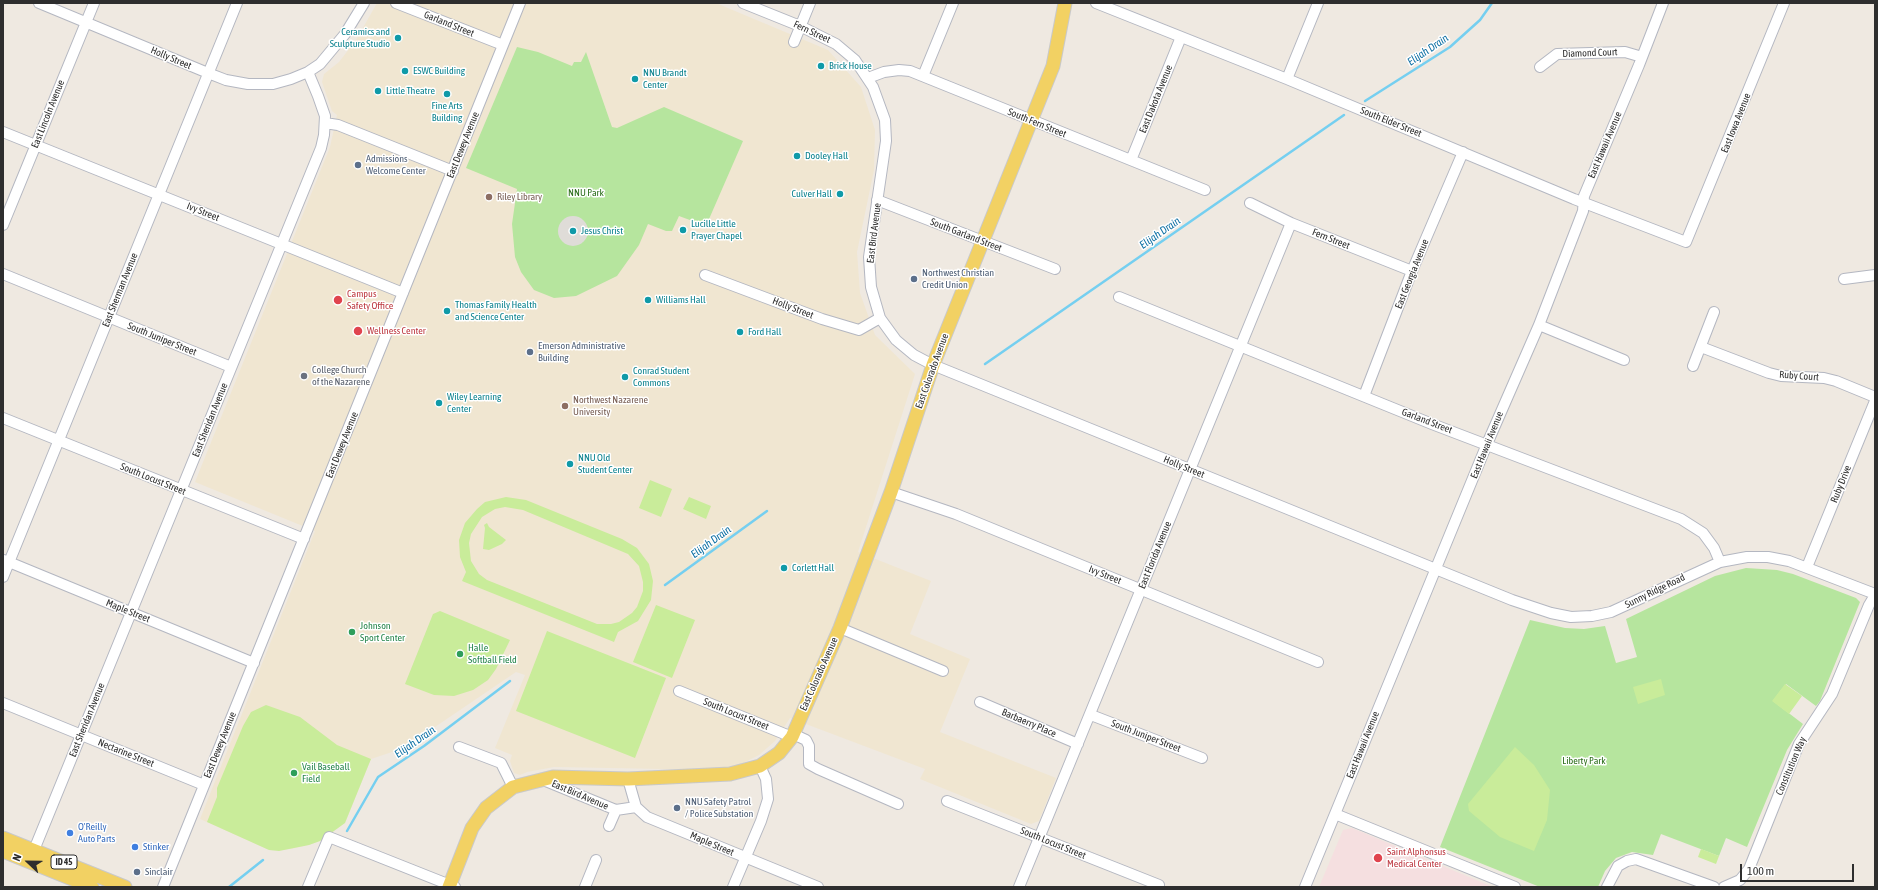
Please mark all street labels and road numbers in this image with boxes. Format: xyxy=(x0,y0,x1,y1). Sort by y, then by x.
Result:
street label: Garland Street xyxy=(422,8,476,40)
street label: Fern Street xyxy=(792,18,832,46)
street label: Holly Street xyxy=(149,44,193,72)
street label: Diamond Court xyxy=(1562,46,1618,60)
street label: East Dakota Avenue xyxy=(1137,63,1175,135)
street label: East Lincoln Avenue xyxy=(29,78,67,150)
street label: East Iowa Avenue xyxy=(1719,91,1753,155)
street label: South Elder Street xyxy=(1359,104,1423,140)
street label: South Fern Street xyxy=(1006,106,1068,140)
street label: East Dewey Avenue xyxy=(444,110,482,180)
street label: East Hawaii Avenue xyxy=(1586,110,1624,180)
street label: Ivy Street xyxy=(185,200,221,224)
street label: East Bird Avenue xyxy=(864,202,884,264)
street label: South Garland Street xyxy=(928,216,1004,254)
street label: Fern Street xyxy=(1310,226,1352,252)
street label: East Georgia Avenue xyxy=(1393,237,1431,311)
street label: East Sherman Avenue xyxy=(100,251,140,329)
street label: Holly Street xyxy=(771,295,815,321)
street label: South Juniper Street xyxy=(126,320,198,358)
street label: East Colorado Avenue xyxy=(913,332,951,410)
street label: Ruby Court xyxy=(1779,369,1819,383)
street label: East Sheridan Avenue xyxy=(190,381,230,459)
street label: Garland Street xyxy=(1400,406,1454,436)
street label: East Dewey Avenue xyxy=(323,410,361,480)
street label: East Hawaii Avenue xyxy=(1468,410,1506,480)
street label: Holly Street xyxy=(1162,453,1206,481)
street label: South Locust Street xyxy=(118,460,188,498)
street label: Ruby Drive xyxy=(1828,464,1854,504)
street label: East Florida Avenue xyxy=(1136,520,1174,590)
street label: Ivy Street xyxy=(1087,563,1123,587)
street label: Sunny Ridge Road xyxy=(1623,571,1687,611)
street label: Maple Street xyxy=(104,597,152,625)
street label: East Colorado Avenue xyxy=(797,635,841,713)
street label: East Sheridan Avenue xyxy=(67,681,107,759)
street label: South Locust Street xyxy=(701,695,771,733)
street label: Barbaerry Place xyxy=(1000,706,1058,740)
street label: East Dewey Avenue xyxy=(201,710,239,780)
street label: East Hawaii Avenue xyxy=(1344,710,1382,780)
street label: South Juniper Street xyxy=(1110,717,1182,755)
street label: Constitution Way xyxy=(1773,735,1809,797)
street label: Nectarine Street xyxy=(96,736,156,770)
street label: East Bird Avenue xyxy=(550,778,610,812)
street label: South Locust Street xyxy=(1018,824,1088,862)
street label: Maple Street xyxy=(688,829,736,859)
road number: ID 45 xyxy=(51,855,77,869)

